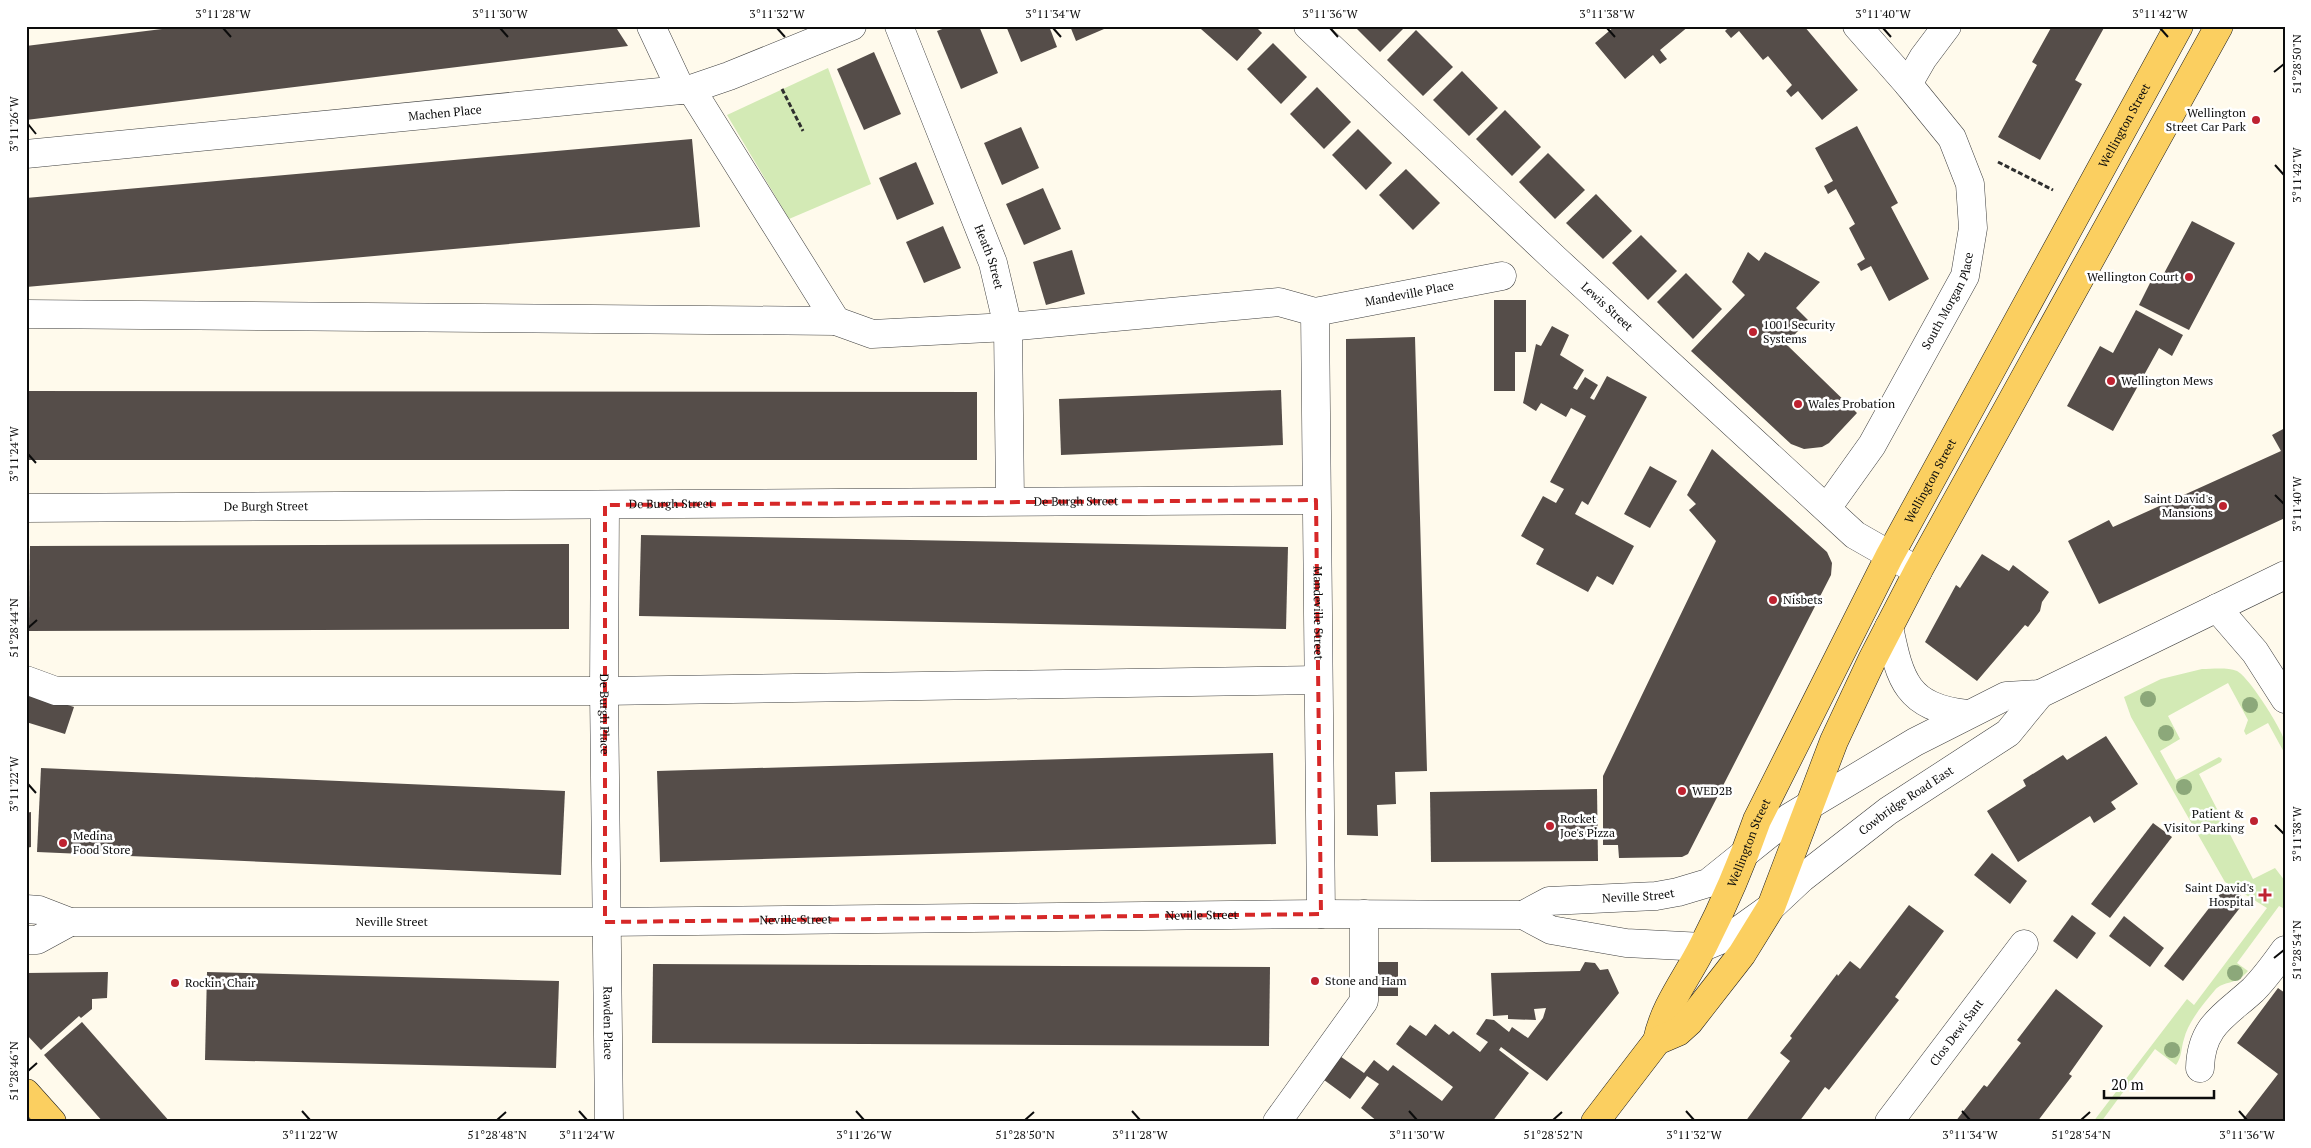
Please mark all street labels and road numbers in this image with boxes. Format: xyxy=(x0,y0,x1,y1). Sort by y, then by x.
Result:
street label: Wellington Street xyxy=(2095,80,2154,170)
street label: Machen Place xyxy=(408,102,482,124)
street label: Heath Street xyxy=(972,222,1007,291)
street label: South Morgan Place xyxy=(1918,251,1976,352)
street label: Mandeville Place xyxy=(1363,277,1455,309)
street label: Lewis Street xyxy=(1578,279,1637,334)
street label: Wellington Street xyxy=(1901,435,1959,526)
street label: De Burgh Street xyxy=(1034,493,1119,509)
street label: De Burgh Street xyxy=(629,496,714,511)
street label: De Burgh Street xyxy=(224,498,309,514)
street label: Mandeville Street xyxy=(1311,566,1326,661)
street label: De Burgh Place xyxy=(597,673,613,755)
street label: Cowbridge Road East xyxy=(1855,762,1957,838)
street label: Wellington Street xyxy=(1724,796,1774,889)
street label: Neville Street xyxy=(1602,885,1676,906)
street label: Neville Street xyxy=(1165,907,1239,923)
street label: Neville Street xyxy=(759,911,833,927)
street label: Neville Street xyxy=(355,914,429,929)
street label: Rawden Place xyxy=(600,986,616,1060)
street label: Clos Dewi Sant xyxy=(1926,996,1987,1069)

